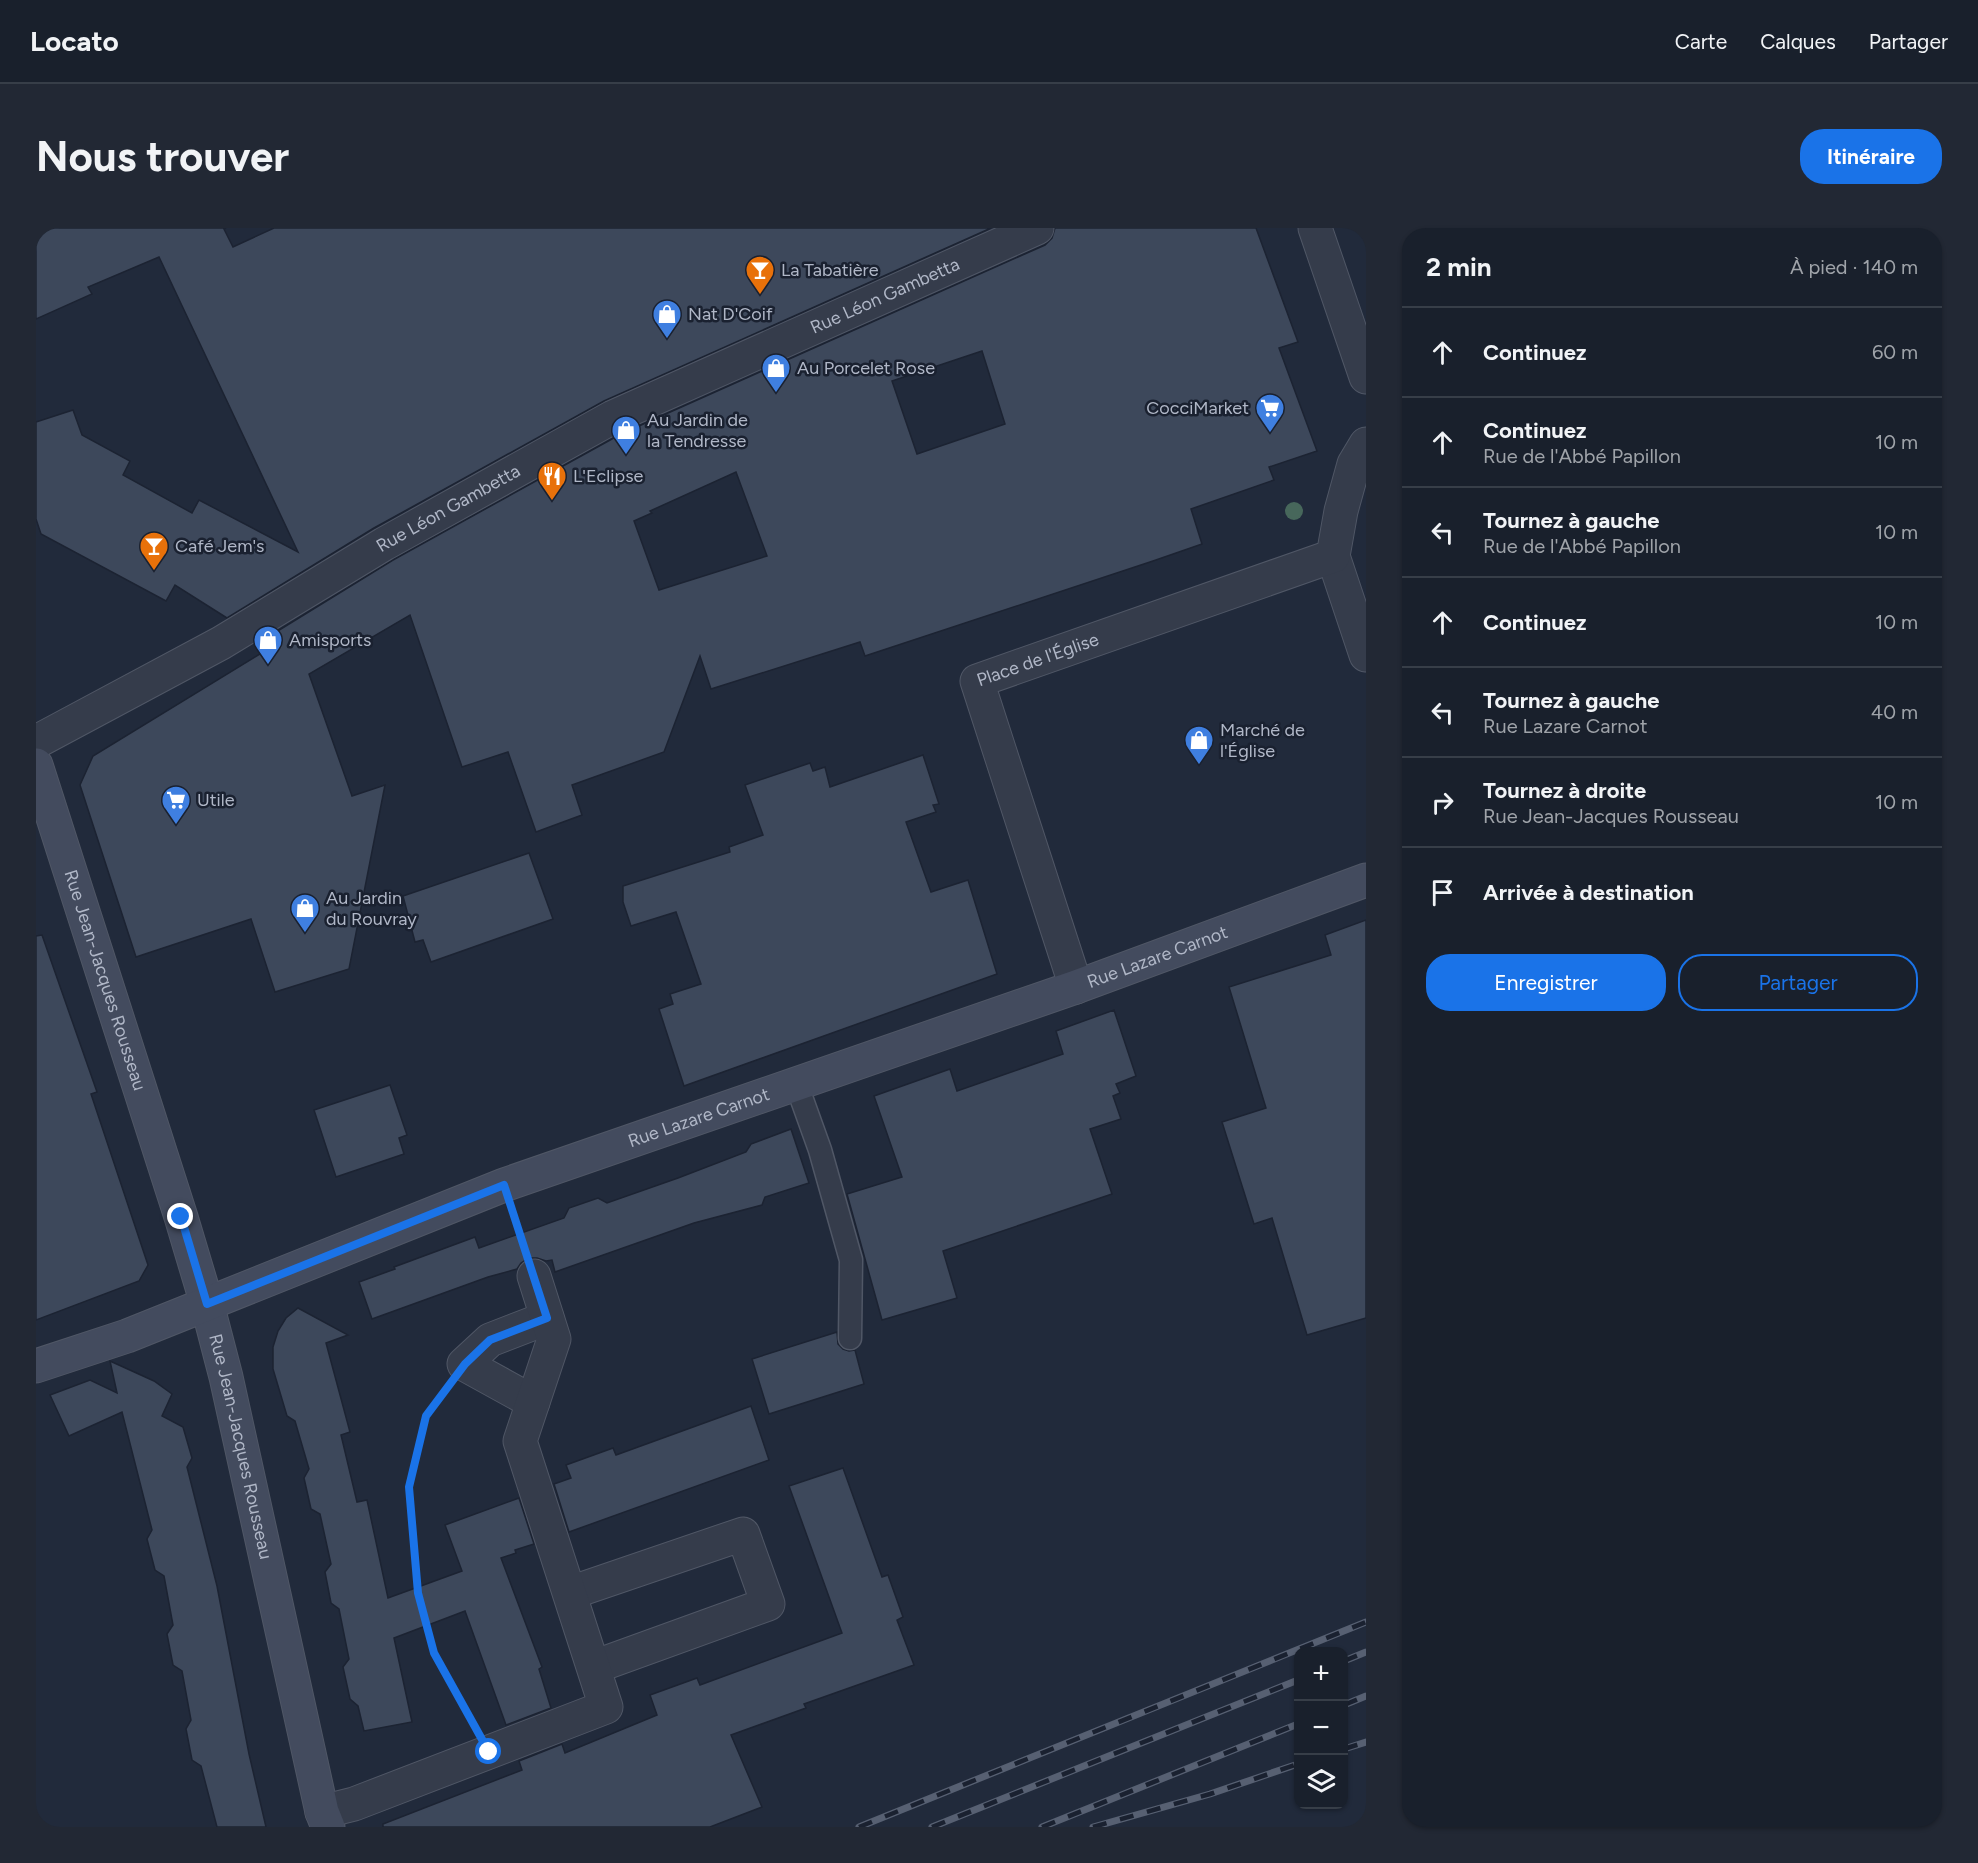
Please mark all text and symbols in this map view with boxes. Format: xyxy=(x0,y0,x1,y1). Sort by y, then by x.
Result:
text: Locato xyxy=(30,24,119,58)
text: Carte xyxy=(1675,29,1727,54)
text: Calques xyxy=(1760,29,1836,54)
text: Partager xyxy=(1869,29,1948,54)
button: Itinéraire xyxy=(1800,129,1942,184)
text: Nous trouver xyxy=(36,131,289,182)
text: 2 min xyxy=(1426,251,1492,283)
street label: Rue Léon Gambetta xyxy=(807,253,963,339)
bar icon: La Tabatière xyxy=(744,254,776,296)
text: À pied · 140 m xyxy=(1790,255,1918,279)
place label: La Tabatière xyxy=(781,259,879,281)
shop icon: Nat D'Coif xyxy=(651,298,683,340)
place label: Nat D'Coif xyxy=(688,303,773,325)
icon: ahead xyxy=(1426,336,1459,369)
text: Continuez xyxy=(1483,339,1587,366)
text: 60 m xyxy=(1872,340,1918,364)
shop icon: Au Porcelet Rose xyxy=(760,352,792,394)
place label: Au Porcelet Rose xyxy=(797,357,935,379)
supermarket icon: CocciMarket xyxy=(1254,392,1286,434)
place label: CocciMarket xyxy=(1146,397,1249,419)
place label: Au Jardin de la Tendresse xyxy=(647,409,748,452)
shop icon: Au Jardin de la Tendresse xyxy=(610,414,642,456)
text: Continuez xyxy=(1483,417,1587,444)
icon: ahead xyxy=(1426,426,1459,459)
text: 10 m xyxy=(1875,430,1918,454)
text: Rue de l'Abbé Papillon xyxy=(1483,444,1681,468)
street label: Rue Léon Gambetta xyxy=(372,460,524,557)
restaurant icon: L'Eclipse xyxy=(536,460,568,502)
place label: L'Eclipse xyxy=(573,465,644,487)
text: Tournez à gauche xyxy=(1483,507,1659,534)
icon: left xyxy=(1426,516,1459,549)
text: 10 m xyxy=(1875,520,1918,544)
bar icon: Café Jem's xyxy=(138,530,170,572)
text: Rue de l'Abbé Papillon xyxy=(1483,534,1681,558)
place label: Café Jem's xyxy=(175,535,264,557)
icon: ahead xyxy=(1426,606,1459,639)
text: Continuez xyxy=(1483,609,1587,636)
text: 10 m xyxy=(1875,610,1918,634)
shop icon: Amisports xyxy=(252,624,284,666)
street label: Place de l'Église xyxy=(974,628,1102,691)
place label: Amisports xyxy=(289,629,371,651)
text: Tournez à gauche xyxy=(1483,687,1659,714)
icon: left xyxy=(1426,696,1459,729)
text: 40 m xyxy=(1871,700,1918,724)
text: Rue Lazare Carnot xyxy=(1483,714,1647,738)
place label: Marché de l'Église xyxy=(1220,719,1305,762)
shop icon: Marché de l'Église xyxy=(1183,724,1215,766)
text: Tournez à droite xyxy=(1483,777,1646,804)
supermarket icon: Utile xyxy=(160,784,192,826)
icon: right xyxy=(1426,786,1459,819)
place label: Utile xyxy=(197,789,235,811)
text: 10 m xyxy=(1875,790,1918,814)
text: Rue Jean-Jacques Rousseau xyxy=(1483,804,1739,828)
street label: Rue Jean-Jacques Rousseau xyxy=(59,867,151,1093)
icon: arrive xyxy=(1426,876,1459,909)
text: Arrivée à destination xyxy=(1483,879,1694,906)
place label: Au Jardin du Rouvray xyxy=(326,887,417,930)
shop icon: Au Jardin du Rouvray xyxy=(289,892,321,934)
street label: Rue Lazare Carnot xyxy=(1084,921,1231,993)
button: Enregistrer xyxy=(1426,954,1666,1011)
button: Partager xyxy=(1678,954,1918,1011)
street label: Rue Lazare Carnot xyxy=(625,1083,773,1152)
route end xyxy=(167,1203,193,1229)
street label: Rue Jean-Jacques Rousseau xyxy=(204,1332,277,1561)
map controls xyxy=(1294,1647,1348,1809)
button: + xyxy=(1294,1647,1348,1701)
button: − xyxy=(1294,1701,1348,1755)
route start xyxy=(475,1738,501,1764)
button: layers xyxy=(1294,1755,1348,1809)

